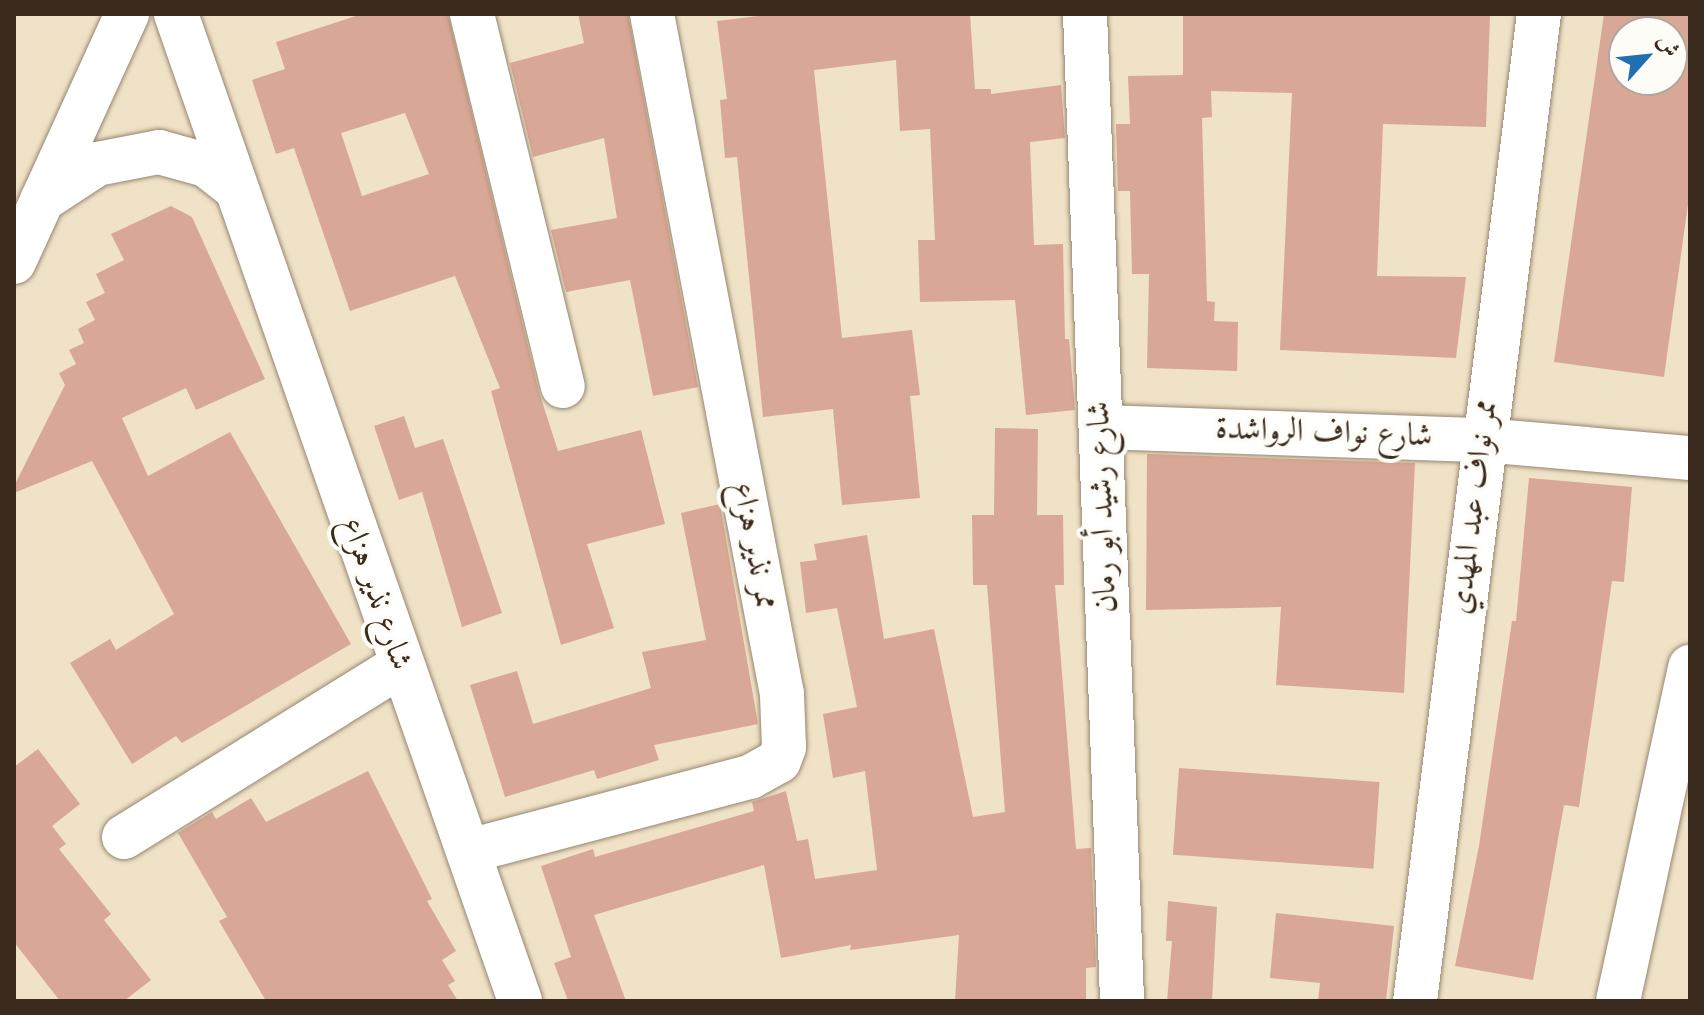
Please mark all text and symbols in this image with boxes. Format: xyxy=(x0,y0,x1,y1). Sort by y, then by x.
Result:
north arrow xyxy=(1608,16,1688,96)
text: ش xyxy=(1653,31,1682,61)
street label: ممر نواف عبد المهدي xyxy=(1443,397,1507,617)
street label: شارع رشيد أبو رمان xyxy=(1081,401,1127,613)
street label: شارع نواف الرواشدة xyxy=(1215,411,1433,457)
street label: ممر نذير هزاع xyxy=(722,479,784,613)
street label: شارع نذير هزاع xyxy=(331,513,419,675)

